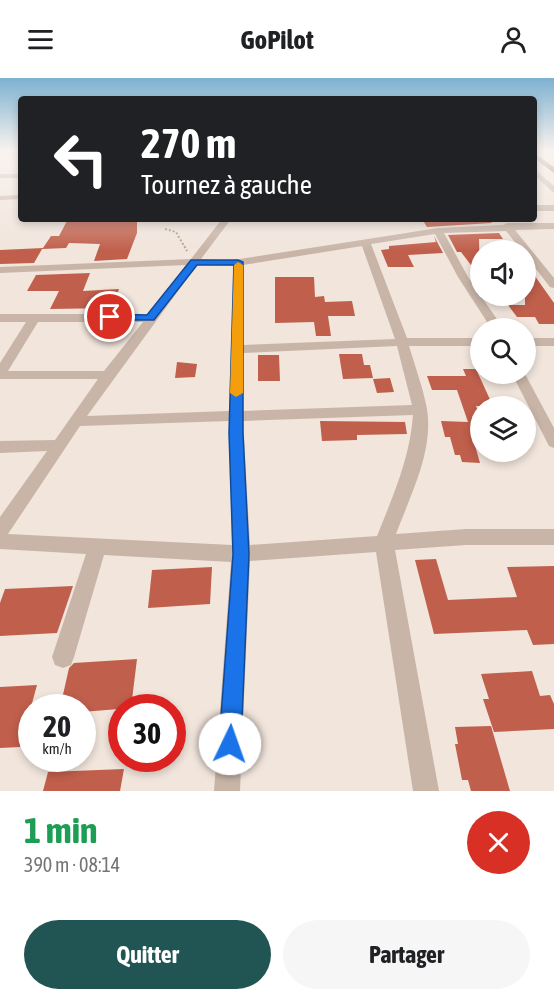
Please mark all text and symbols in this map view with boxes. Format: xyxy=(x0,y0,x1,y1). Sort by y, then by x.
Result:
icon: menu xyxy=(24,23,57,56)
icon: person xyxy=(497,23,530,56)
text: GoPilot xyxy=(240,24,314,55)
text: 270 m xyxy=(141,119,236,167)
icon: left xyxy=(42,120,120,198)
text: Tournez à gauche xyxy=(141,169,312,200)
map controls xyxy=(470,240,536,462)
button: sound xyxy=(470,240,536,306)
pin xyxy=(84,291,135,342)
icon: arrive xyxy=(93,300,126,333)
button: search xyxy=(470,318,536,384)
button: layers xyxy=(470,396,536,462)
speed limit sign: 30 xyxy=(108,694,186,772)
text: 20 xyxy=(43,709,71,743)
position arrow xyxy=(198,712,262,776)
text: km/h xyxy=(42,740,72,757)
text: 1 min xyxy=(24,809,98,851)
button: close xyxy=(467,811,530,874)
text: 390 m · 08:14 xyxy=(24,853,120,876)
button: Quitter xyxy=(24,920,271,989)
button: Partager xyxy=(283,920,530,989)

